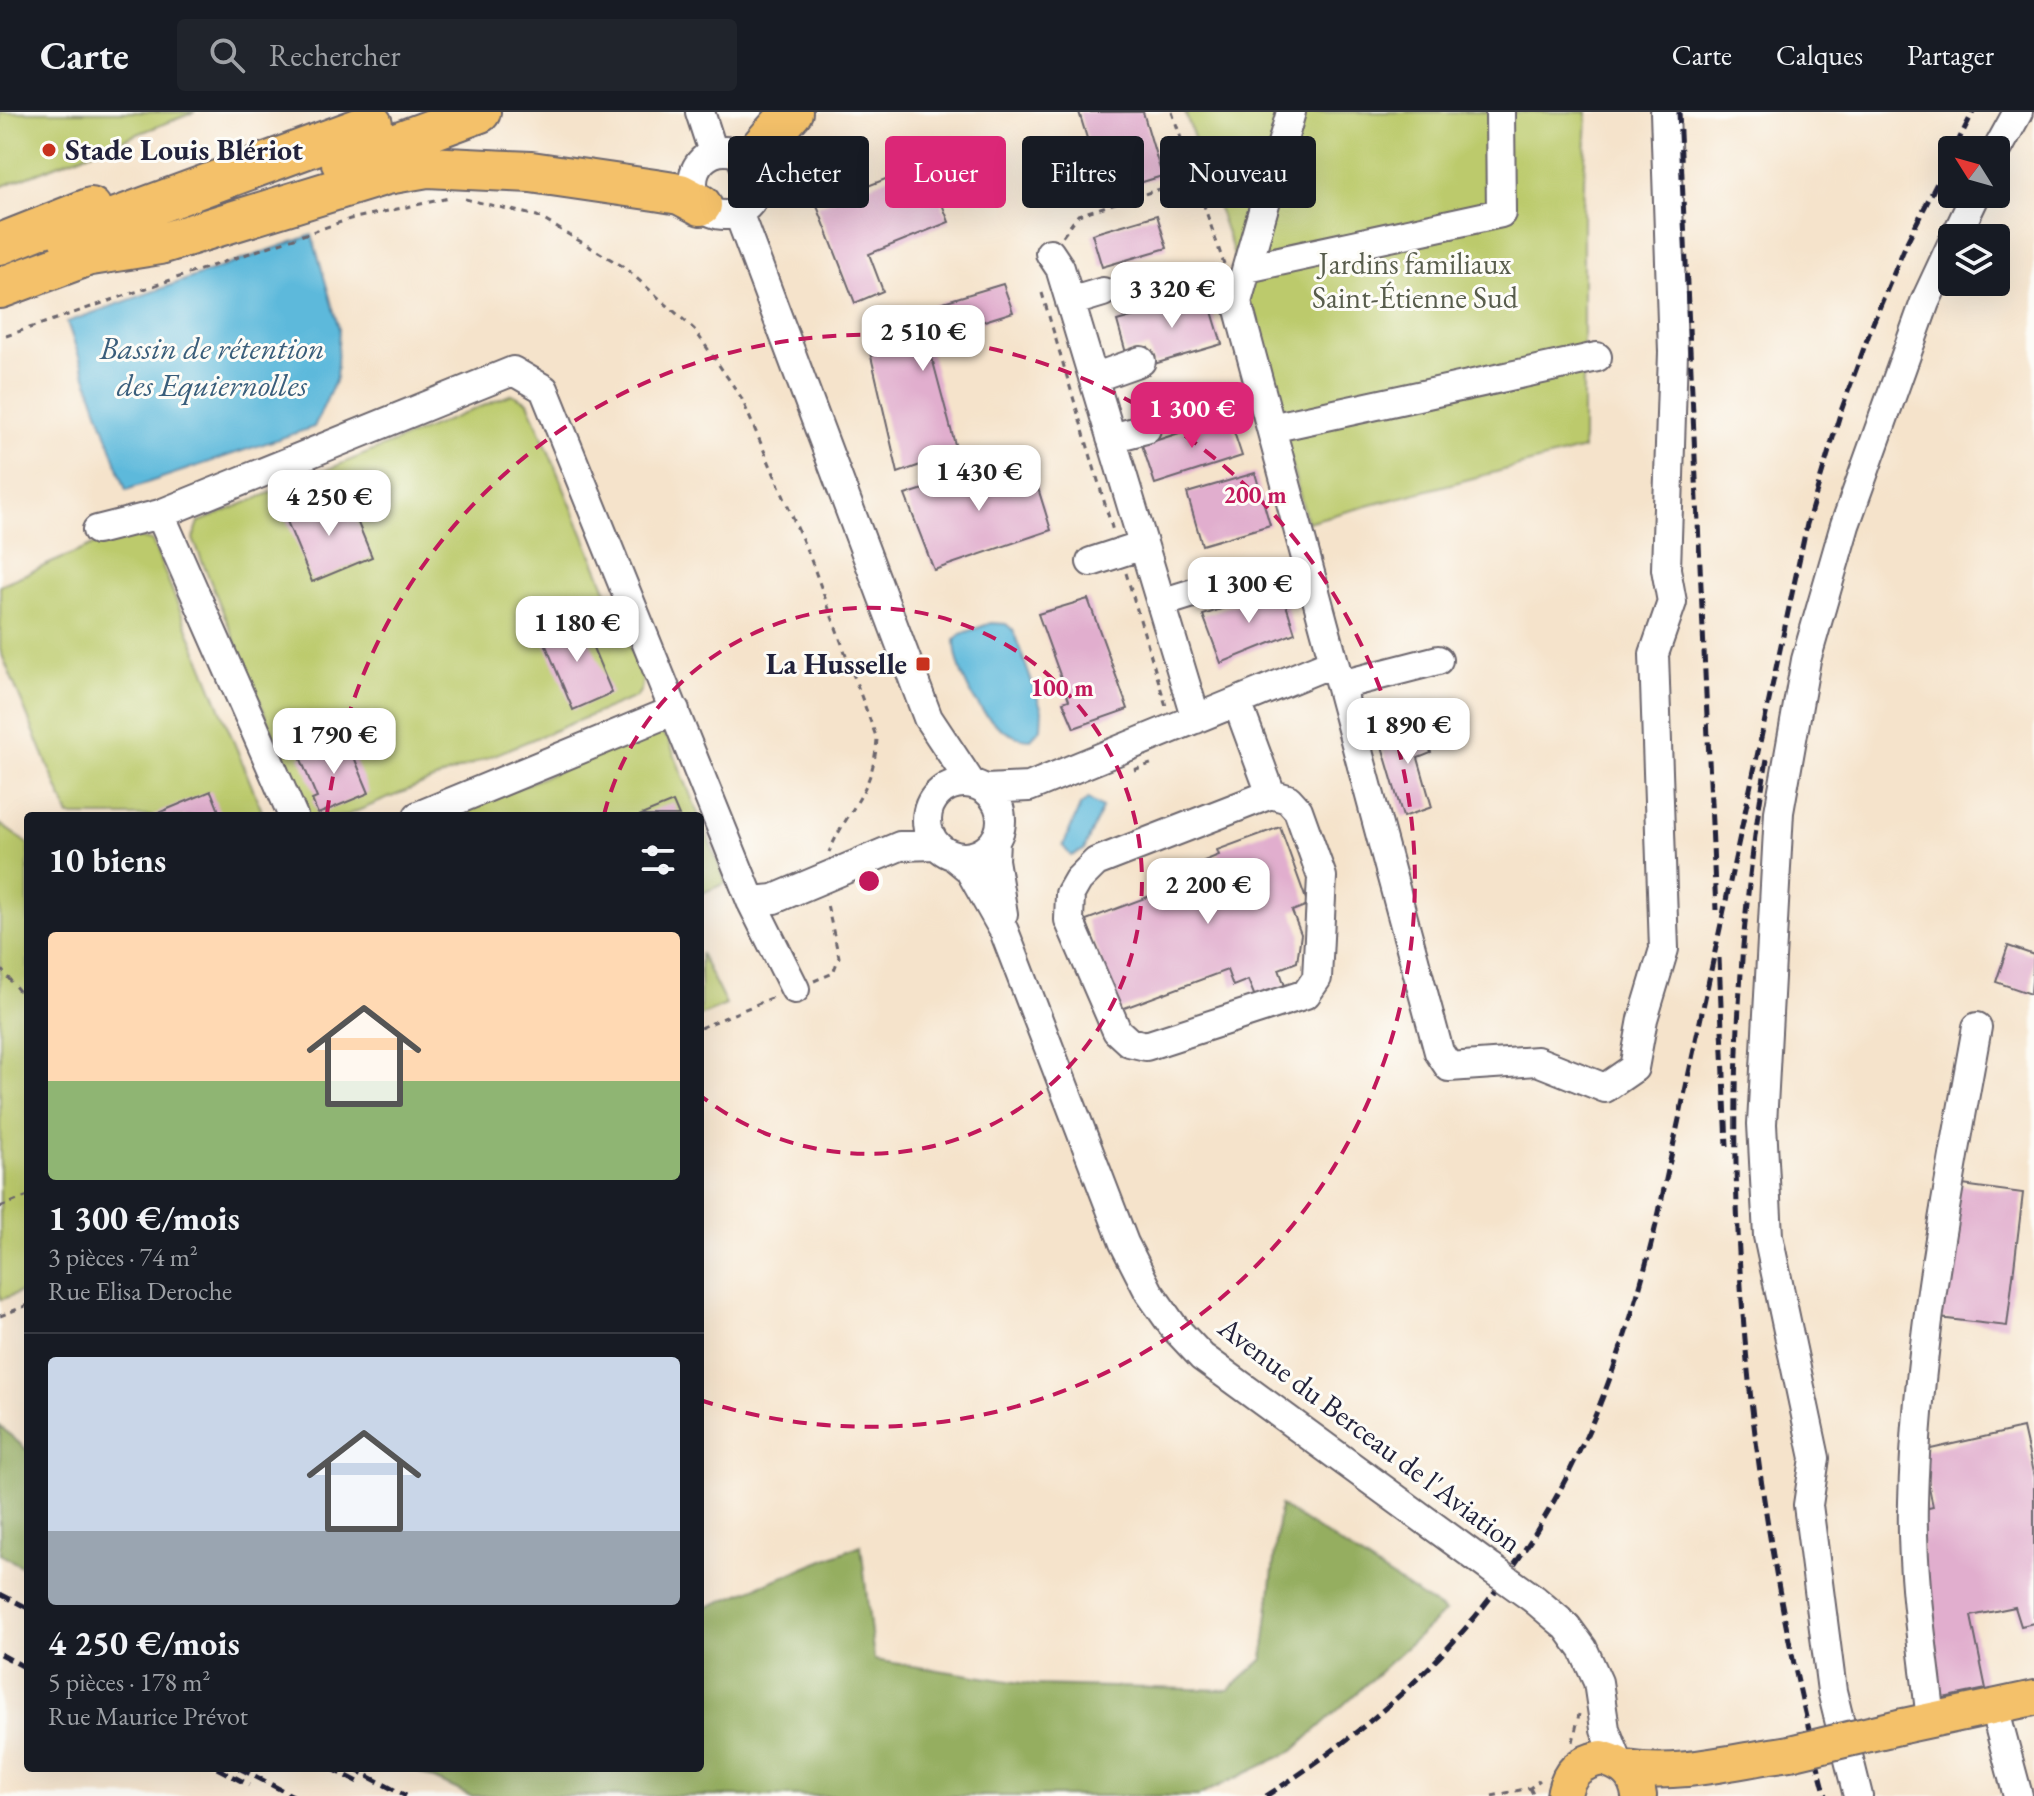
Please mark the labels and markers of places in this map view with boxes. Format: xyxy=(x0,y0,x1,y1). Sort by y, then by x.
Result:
place label: Stade Louis Blériot xyxy=(65,130,304,169)
marker: Stade Louis Blériot xyxy=(40,141,58,159)
pin: 3 320 € xyxy=(1098,262,1246,330)
pin: 2 510 € xyxy=(849,305,997,373)
pin: 1 300 € xyxy=(1118,382,1266,450)
pin: 1 430 € xyxy=(905,445,1053,513)
pin: 4 250 € xyxy=(255,470,403,538)
pin: 1 300 € xyxy=(1175,557,1323,625)
pin: 1 180 € xyxy=(503,596,651,664)
place label: La Husselle xyxy=(766,644,907,683)
marker: La Husselle xyxy=(914,655,932,673)
pin: 1 890 € xyxy=(1334,698,1482,766)
pin: 1 790 € xyxy=(260,708,408,776)
pin: 2 200 € xyxy=(1134,858,1282,926)
centre of rings xyxy=(855,867,883,895)

